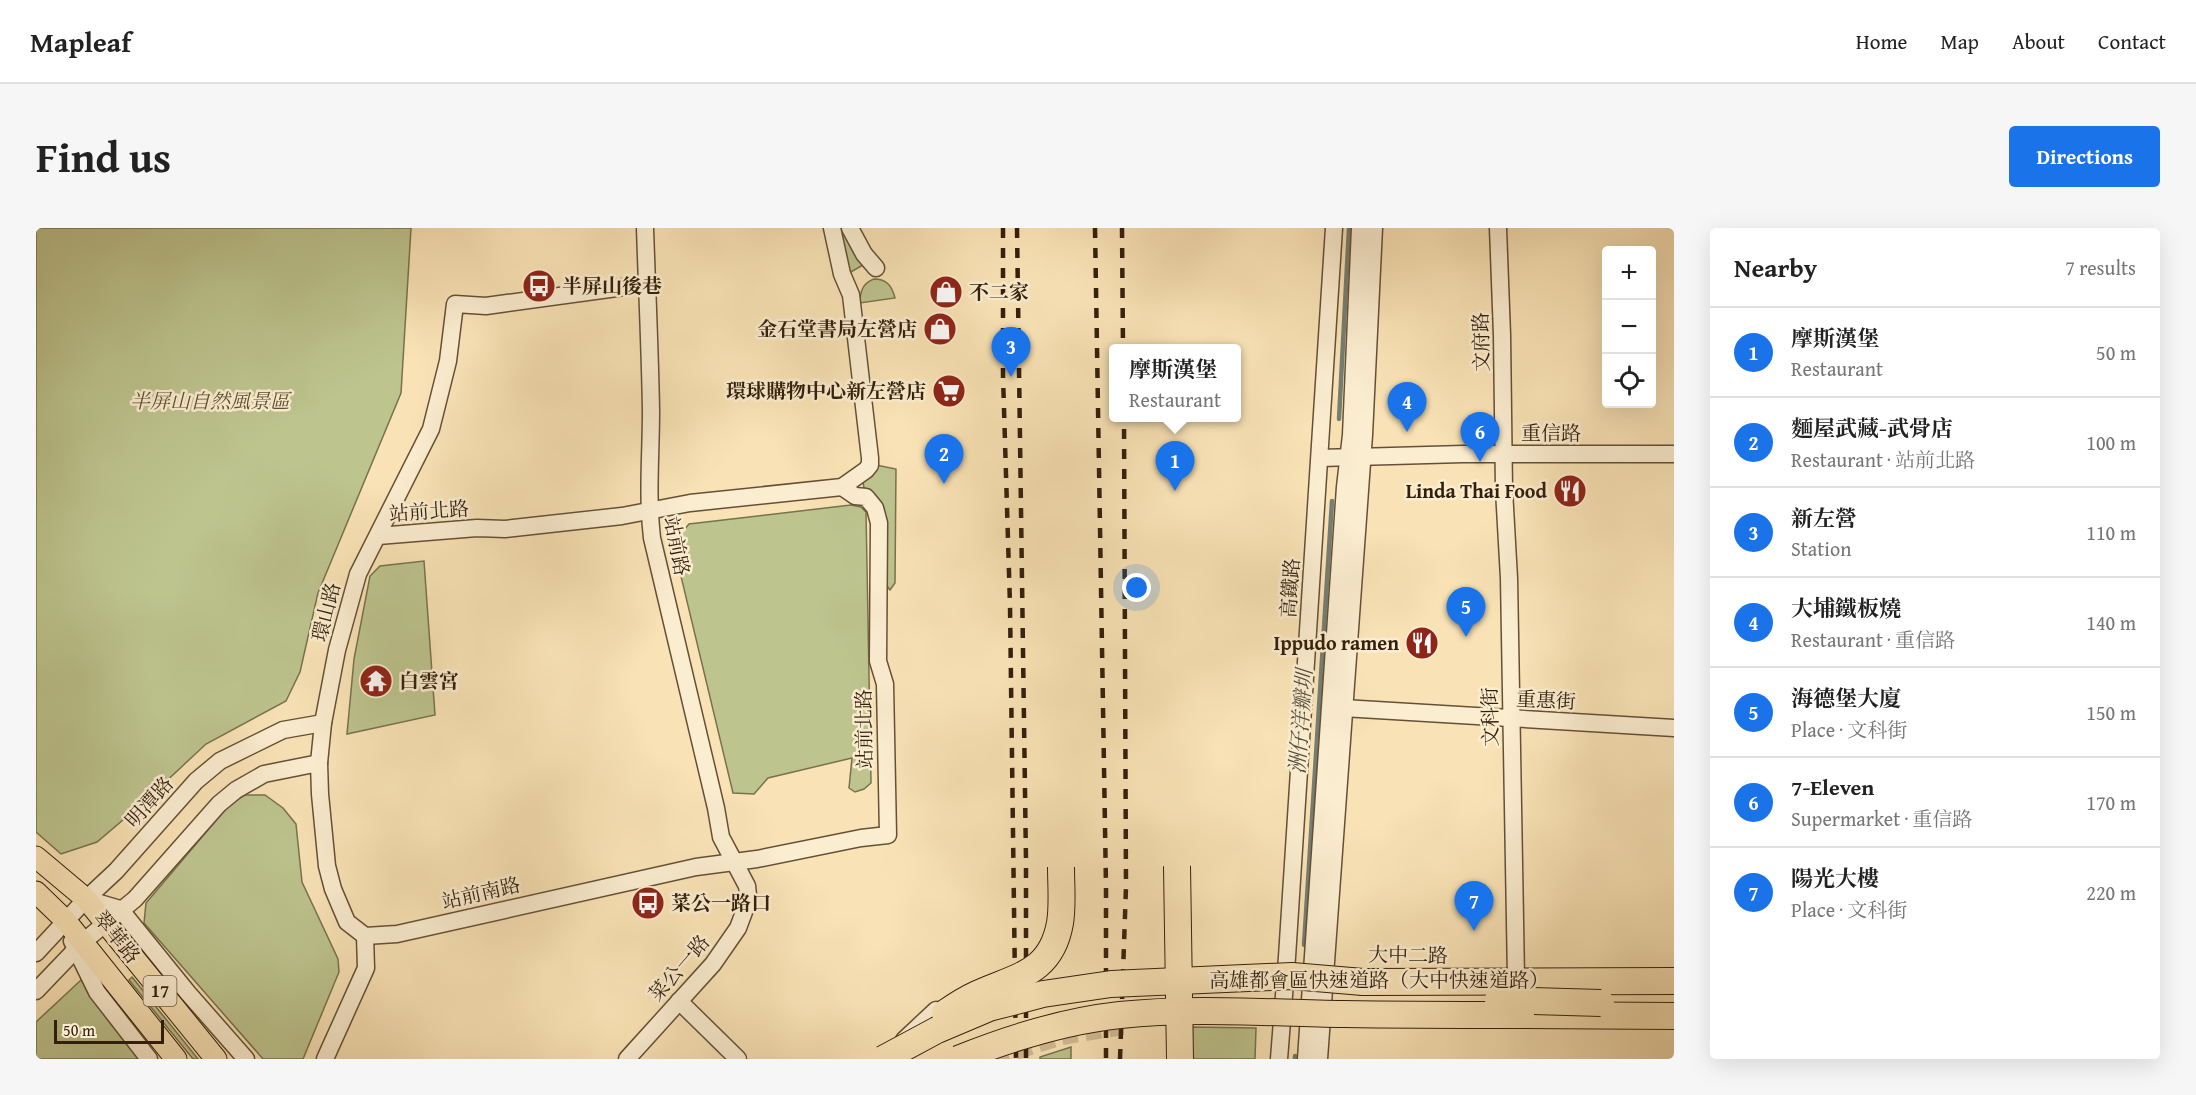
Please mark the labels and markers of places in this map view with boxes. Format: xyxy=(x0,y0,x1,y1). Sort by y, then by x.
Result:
bus stop icon: 半屏山後巷 xyxy=(521,268,557,304)
place label: 半屏山後巷 xyxy=(562,271,662,300)
shop icon: 不二家 xyxy=(928,274,964,310)
place label: 不二家 xyxy=(969,277,1029,306)
shop icon: 金石堂書局左營店 xyxy=(922,311,958,347)
place label: 金石堂書局左營店 xyxy=(757,314,917,343)
pin: 3 xyxy=(992,328,1030,377)
supermarket icon: 環球購物中心新左營店 xyxy=(931,373,967,409)
place label: 環球購物中心新左營店 xyxy=(726,376,926,405)
pin: 4 xyxy=(1388,382,1426,432)
pin: 6 xyxy=(1460,412,1500,462)
pin: 2 xyxy=(924,434,964,484)
pin: 1 xyxy=(1156,442,1194,491)
restaurant icon: Linda Thai Food xyxy=(1552,473,1588,509)
place label: Linda Thai Food xyxy=(1406,476,1548,505)
pin: 5 xyxy=(1446,588,1486,637)
restaurant icon: Ippudo ramen xyxy=(1404,625,1440,661)
place label: Ippudo ramen xyxy=(1273,628,1399,657)
temple icon: 白雲宮 xyxy=(358,663,394,699)
place label: 白雲宮 xyxy=(399,666,459,695)
pin: 7 xyxy=(1454,882,1494,931)
bus stop icon: 菜公一路口 xyxy=(630,885,666,921)
place label: 菜公一路口 xyxy=(671,888,771,917)

